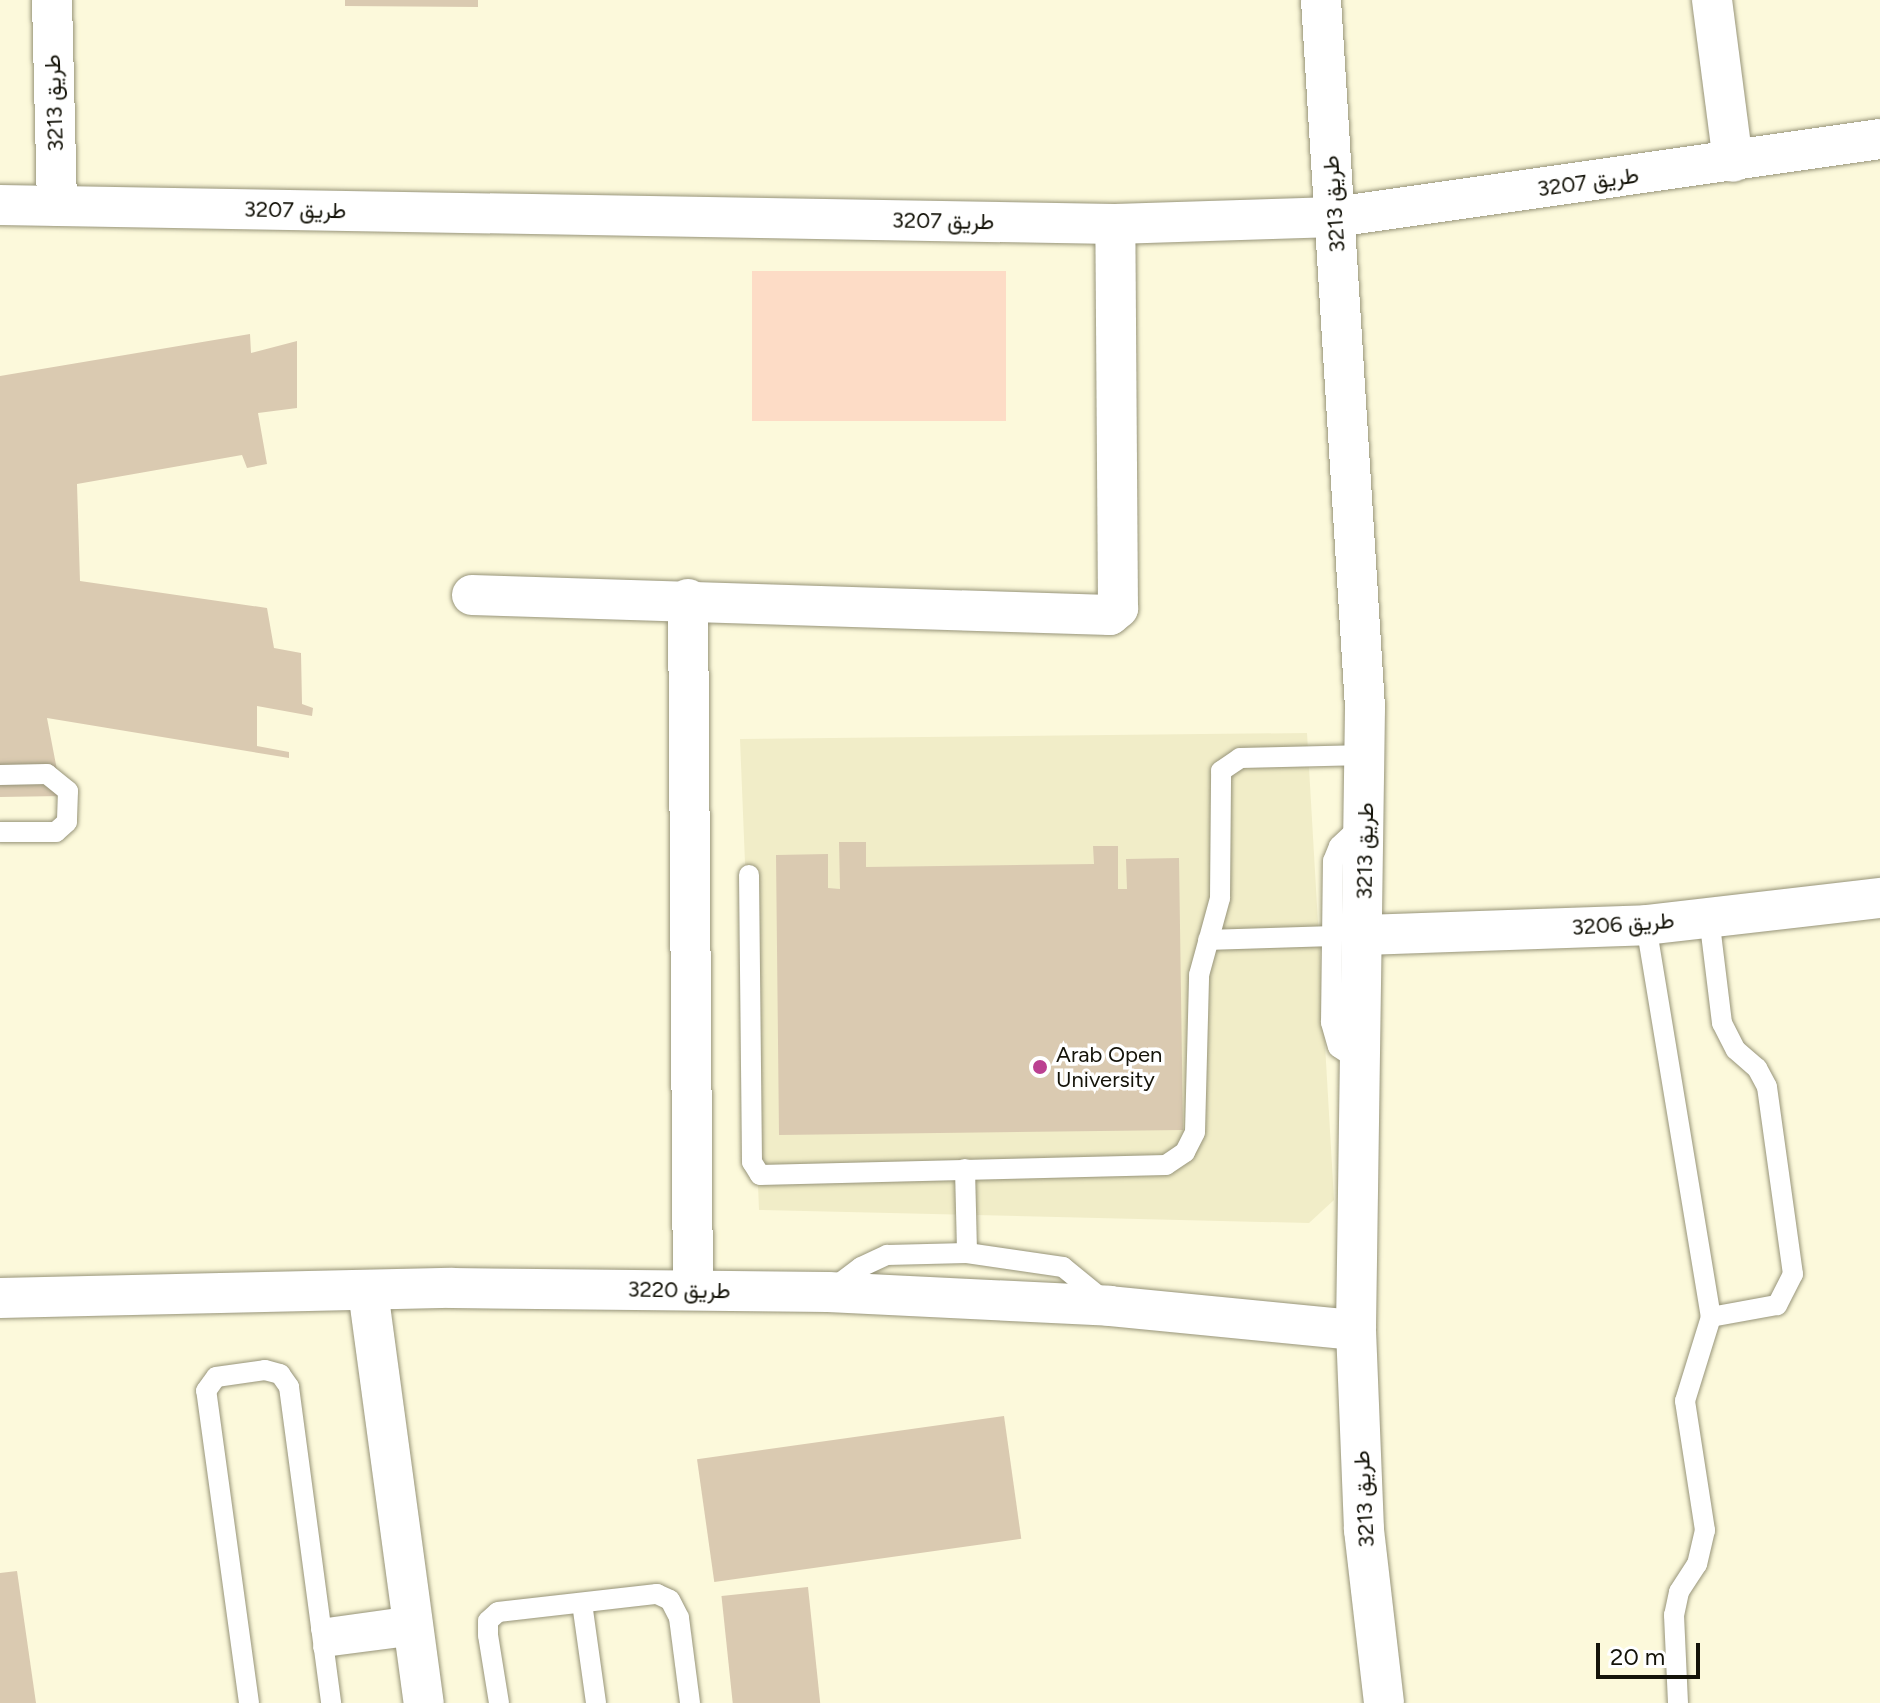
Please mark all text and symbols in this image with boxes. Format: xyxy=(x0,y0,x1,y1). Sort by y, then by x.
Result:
street label: طريق 3213 xyxy=(39,54,69,152)
street label: طريق 3213 xyxy=(1317,154,1351,254)
street label: طريق 3207 xyxy=(1536,162,1640,202)
street label: طريق 3207 xyxy=(244,196,346,224)
street label: طريق 3207 xyxy=(892,207,994,235)
street label: طريق 3213 xyxy=(1351,802,1379,900)
street label: طريق 3206 xyxy=(1571,907,1675,941)
place label: Arab Open University xyxy=(1056,1041,1162,1092)
marker: Arab Open University xyxy=(1031,1058,1049,1076)
street label: طريق 3220 xyxy=(627,1276,731,1304)
street label: طريق 3213 xyxy=(1348,1450,1380,1548)
scale bar xyxy=(1600,1627,1704,1677)
text: 20 m xyxy=(1610,1642,1665,1671)

